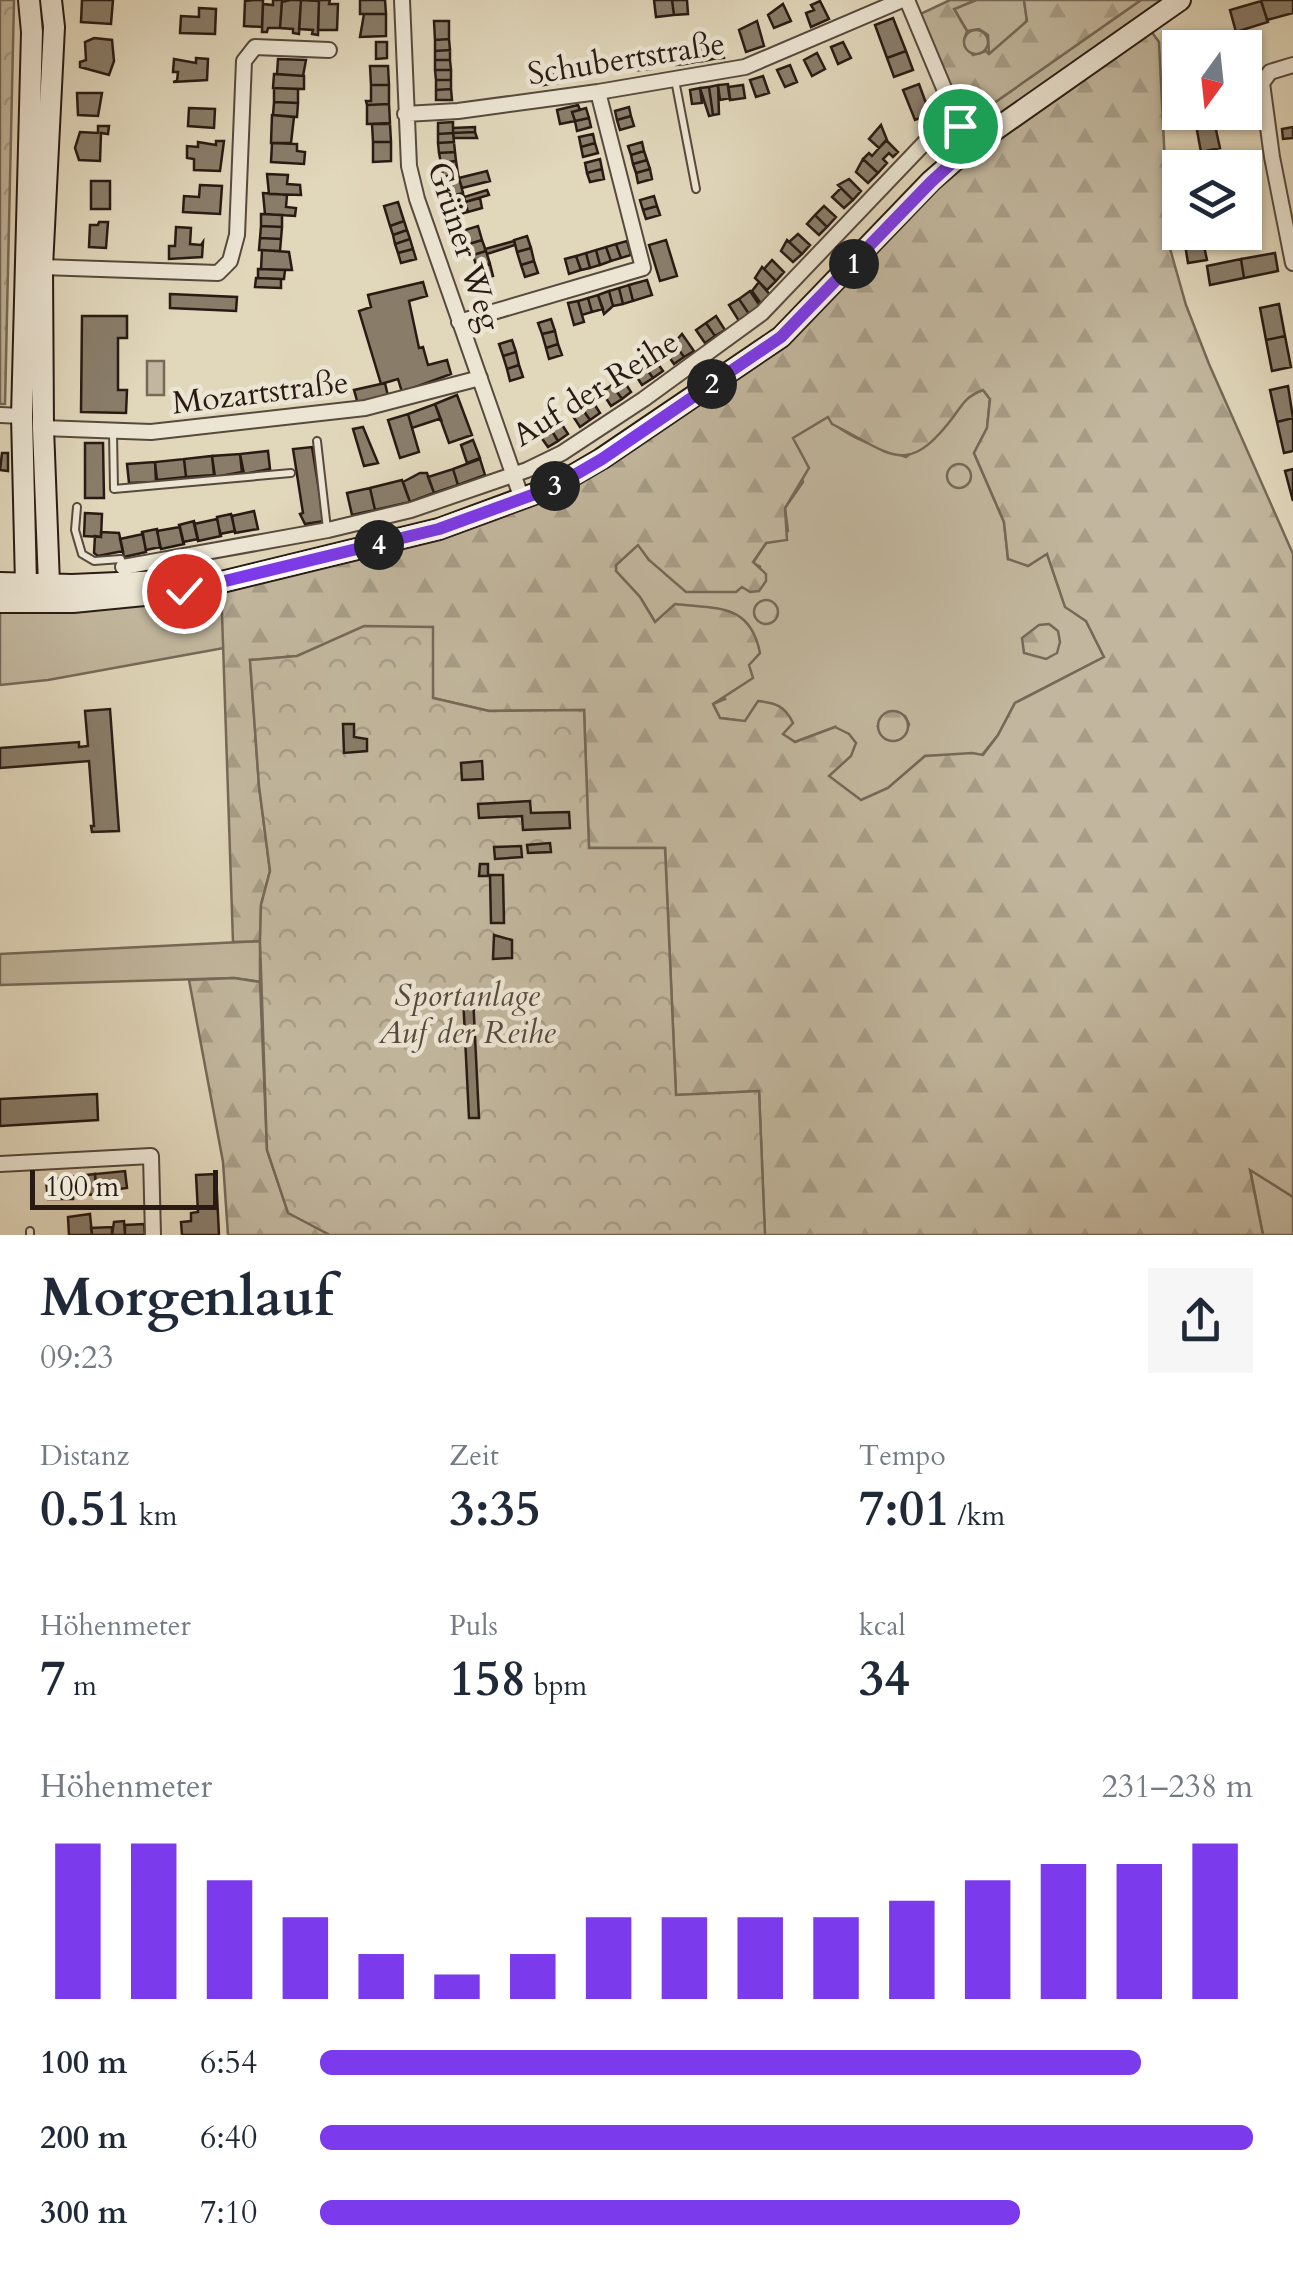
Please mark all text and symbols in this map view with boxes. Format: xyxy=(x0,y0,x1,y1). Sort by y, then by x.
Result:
street label: Schubertstraße xyxy=(524,22,728,96)
north arrow xyxy=(1162,30,1262,130)
map controls xyxy=(1162,30,1262,250)
pin xyxy=(918,84,1003,169)
icon: arrive xyxy=(933,99,988,154)
button: layers xyxy=(1162,150,1262,250)
street label: Grüner Weg xyxy=(416,156,512,337)
pin: 1 xyxy=(829,239,879,289)
text: 1 xyxy=(847,245,861,283)
street label: Auf der Reihe xyxy=(504,320,687,457)
pin: 2 xyxy=(687,359,737,409)
street label: Mozartstraße xyxy=(169,360,351,426)
text: 2 xyxy=(705,365,719,403)
pin: 3 xyxy=(530,461,580,511)
text: 3 xyxy=(548,467,562,505)
pin: 4 xyxy=(354,520,404,570)
text: 4 xyxy=(372,526,386,564)
pin xyxy=(142,549,227,634)
icon: check xyxy=(157,564,212,619)
park label: Sportanlage Auf der Reihe xyxy=(377,974,556,1055)
scale bar xyxy=(30,1165,218,1210)
text: 100 m xyxy=(45,1168,119,1206)
text: Morgenlauf xyxy=(40,1261,333,1335)
button: share xyxy=(1148,1268,1253,1373)
text: 09:23 xyxy=(40,1336,114,1380)
text: Distanz xyxy=(40,1437,129,1475)
text: Zeit xyxy=(449,1437,499,1475)
text: Tempo xyxy=(859,1437,946,1475)
text: 0.51 xyxy=(40,1475,131,1543)
text: 3:35 xyxy=(449,1475,541,1543)
text: 7:01 xyxy=(859,1475,950,1543)
text: km xyxy=(131,1497,178,1535)
text: /km xyxy=(950,1497,1005,1535)
text: Höhenmeter xyxy=(40,1607,191,1645)
text: Puls xyxy=(449,1607,498,1645)
text: kcal xyxy=(859,1607,906,1645)
text: 7 xyxy=(40,1645,66,1713)
text: 158 xyxy=(449,1645,526,1713)
text: 34 xyxy=(859,1645,910,1713)
text: m xyxy=(66,1667,97,1705)
text: bpm xyxy=(526,1667,587,1705)
text: Höhenmeter xyxy=(40,1765,212,1809)
text: 231–238 m xyxy=(1101,1765,1253,1809)
text: 100 m xyxy=(40,2041,127,2085)
text: 6:54 xyxy=(200,2041,257,2085)
text: 200 m xyxy=(40,2116,127,2160)
text: 6:40 xyxy=(200,2116,257,2160)
text: 300 m xyxy=(40,2191,127,2235)
text: 7:10 xyxy=(200,2191,257,2235)

